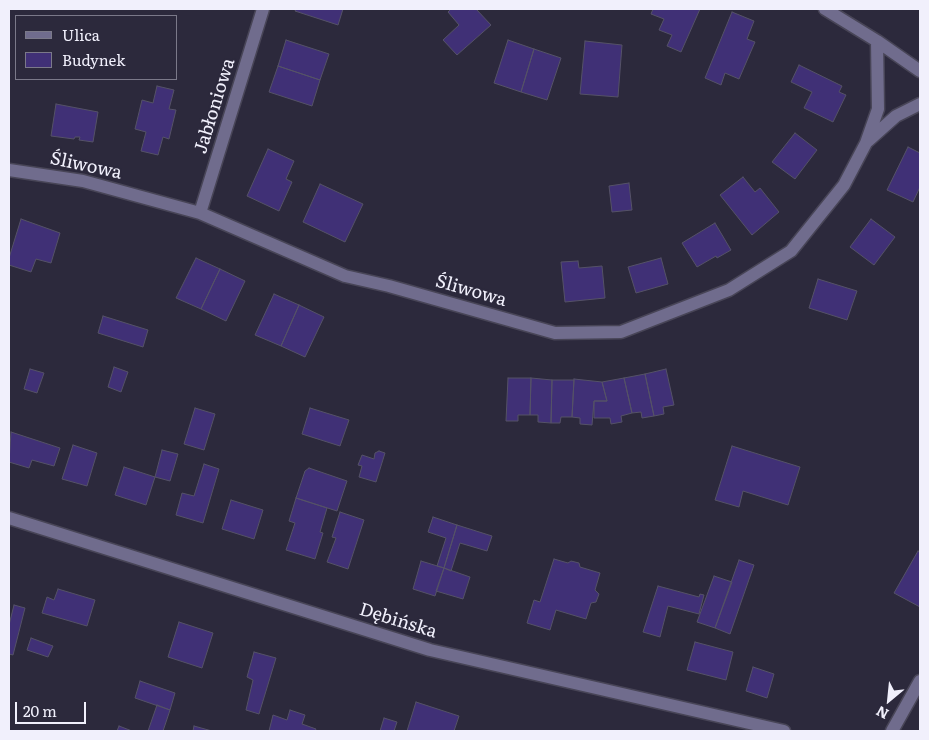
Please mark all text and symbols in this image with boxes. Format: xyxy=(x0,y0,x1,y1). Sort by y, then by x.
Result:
legend xyxy=(15,15,178,80)
text: Ulica xyxy=(62,23,100,46)
text: Budynek xyxy=(62,48,125,71)
street label: Jabłoniowa xyxy=(190,56,240,156)
street label: Śliwowa xyxy=(48,148,124,184)
street label: Śliwowa xyxy=(433,271,509,311)
street label: Dębińska xyxy=(357,599,439,643)
north arrow xyxy=(864,675,914,725)
scale bar xyxy=(18,692,89,724)
text: 20 m xyxy=(23,699,57,722)
text: N xyxy=(872,702,892,725)

